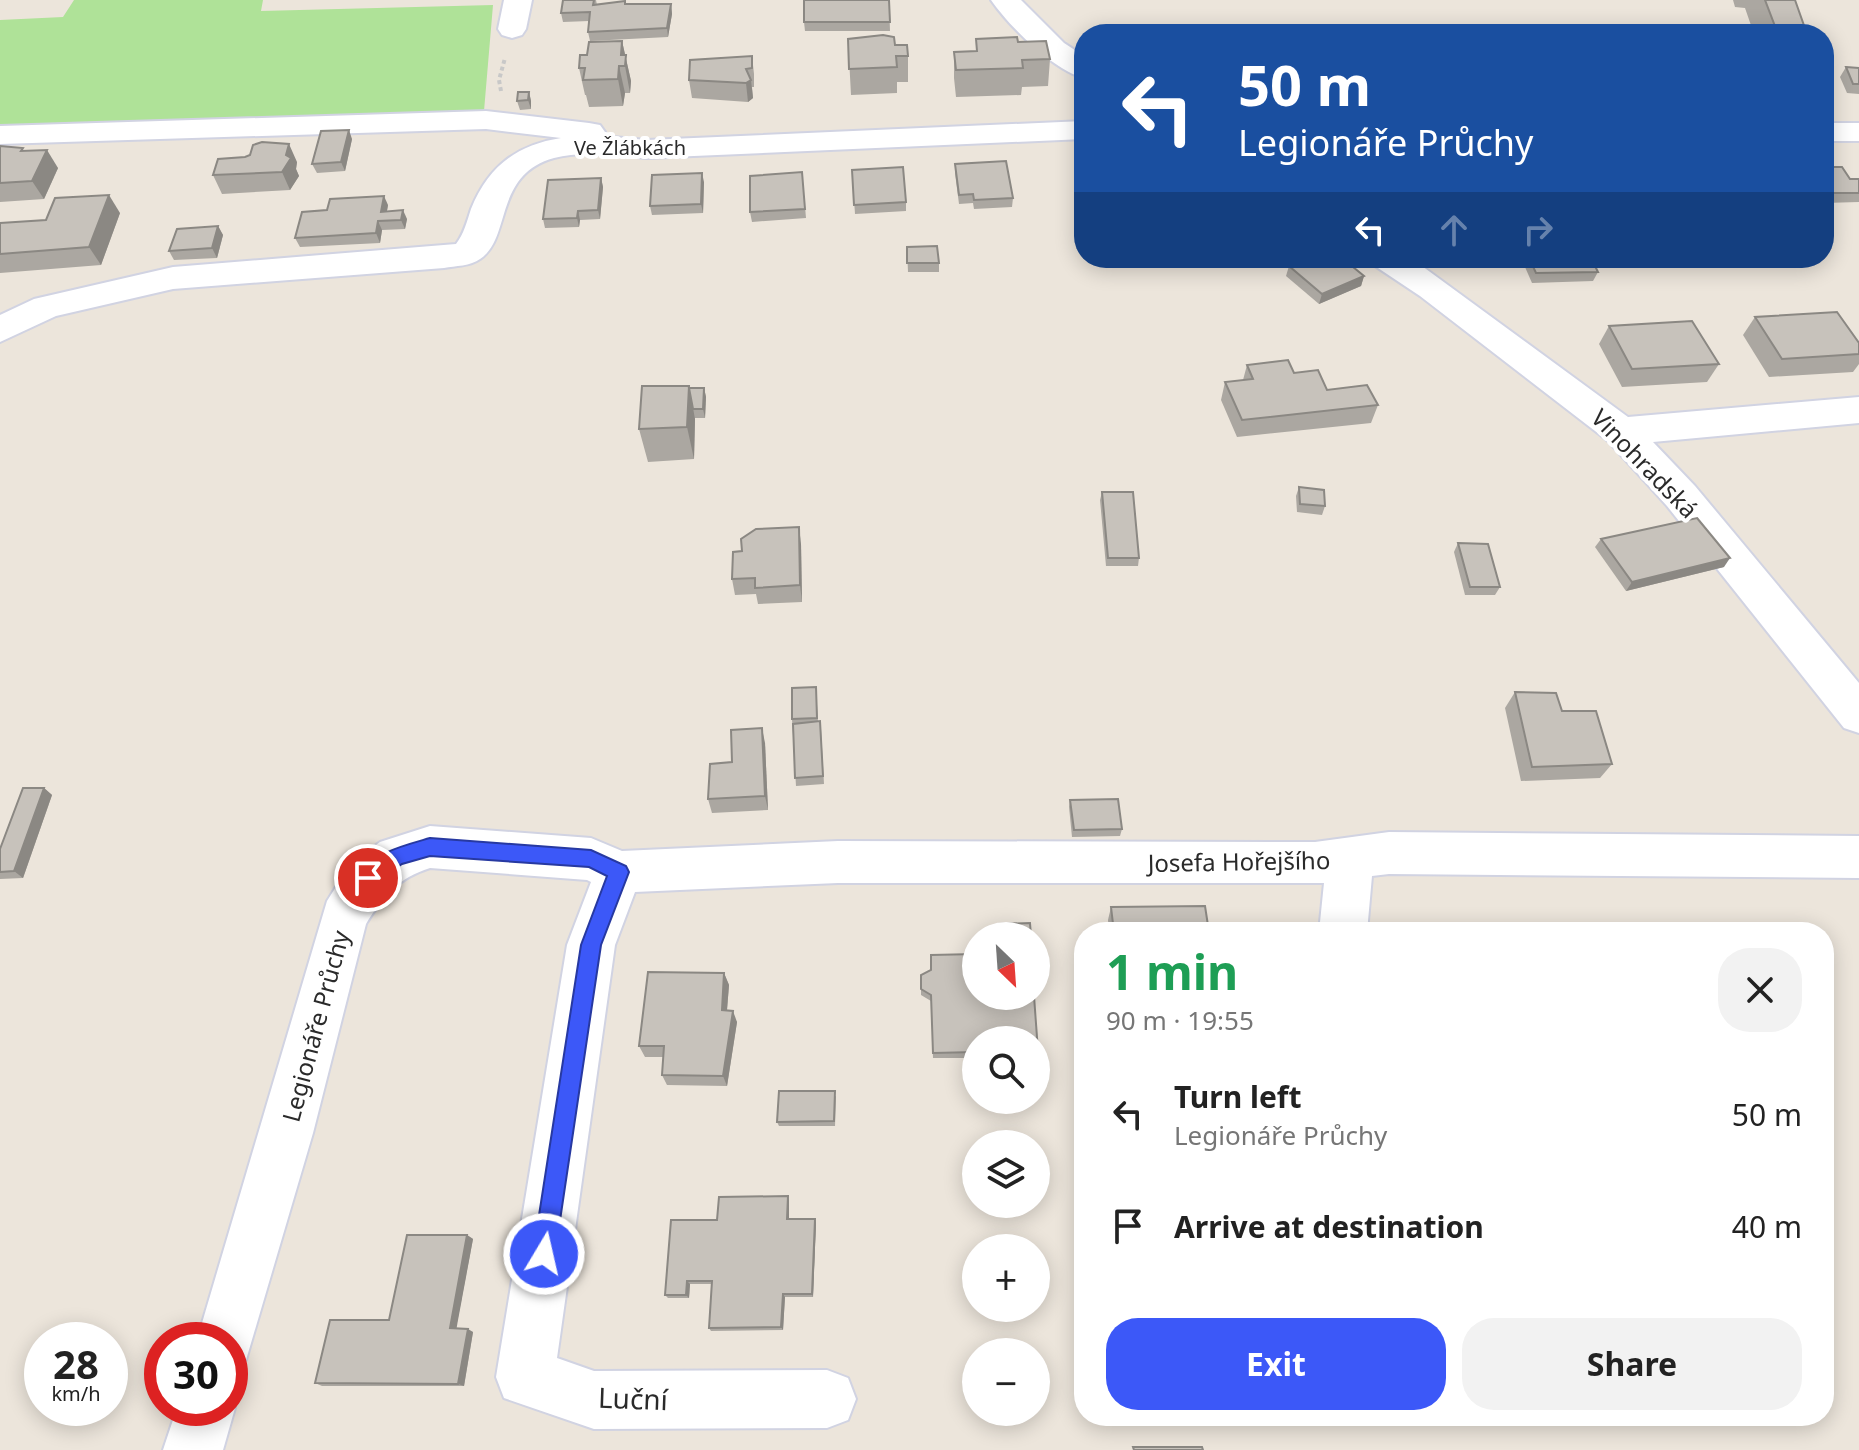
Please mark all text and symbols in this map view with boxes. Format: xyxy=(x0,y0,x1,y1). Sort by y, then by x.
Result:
text: 50 m xyxy=(1238,46,1371,122)
icon: left xyxy=(1106,56,1210,160)
text: Legionáře Průchy xyxy=(1238,118,1533,167)
street label: Ve Žlábkách xyxy=(574,134,686,161)
icon: left xyxy=(1348,208,1392,252)
icon: ahead xyxy=(1432,208,1476,252)
icon: right xyxy=(1516,208,1560,252)
street label: Vinohradská xyxy=(1584,401,1706,525)
street label: Josefa Hořejšího xyxy=(1145,843,1331,879)
pin xyxy=(334,844,402,912)
icon: arrive xyxy=(346,856,390,900)
north arrow xyxy=(962,922,1050,1010)
map controls xyxy=(962,922,1050,1426)
street label: Legionáře Průchy xyxy=(274,926,357,1125)
text: 1 min xyxy=(1106,939,1238,1004)
button: close xyxy=(1718,948,1802,1032)
text: 90 m · 19:55 xyxy=(1106,1002,1254,1038)
button: search xyxy=(962,1026,1050,1114)
text: Turn left xyxy=(1174,1076,1302,1117)
icon: left xyxy=(1106,1092,1150,1136)
text: 50 m xyxy=(1732,1094,1802,1135)
text: Legionáře Průchy xyxy=(1174,1117,1387,1153)
button: layers xyxy=(962,1130,1050,1218)
icon: arrive xyxy=(1106,1204,1150,1248)
text: Arrive at destination xyxy=(1174,1206,1484,1247)
text: 40 m xyxy=(1732,1206,1802,1247)
position arrow xyxy=(502,1212,586,1296)
button: + xyxy=(962,1234,1050,1322)
button: Exit xyxy=(1106,1318,1446,1410)
button: Share xyxy=(1462,1318,1802,1410)
speed limit sign: 30 xyxy=(144,1322,248,1426)
text: 28 xyxy=(53,1336,99,1391)
button: − xyxy=(962,1338,1050,1426)
street label: Luční xyxy=(597,1378,669,1418)
text: km/h xyxy=(51,1380,101,1407)

